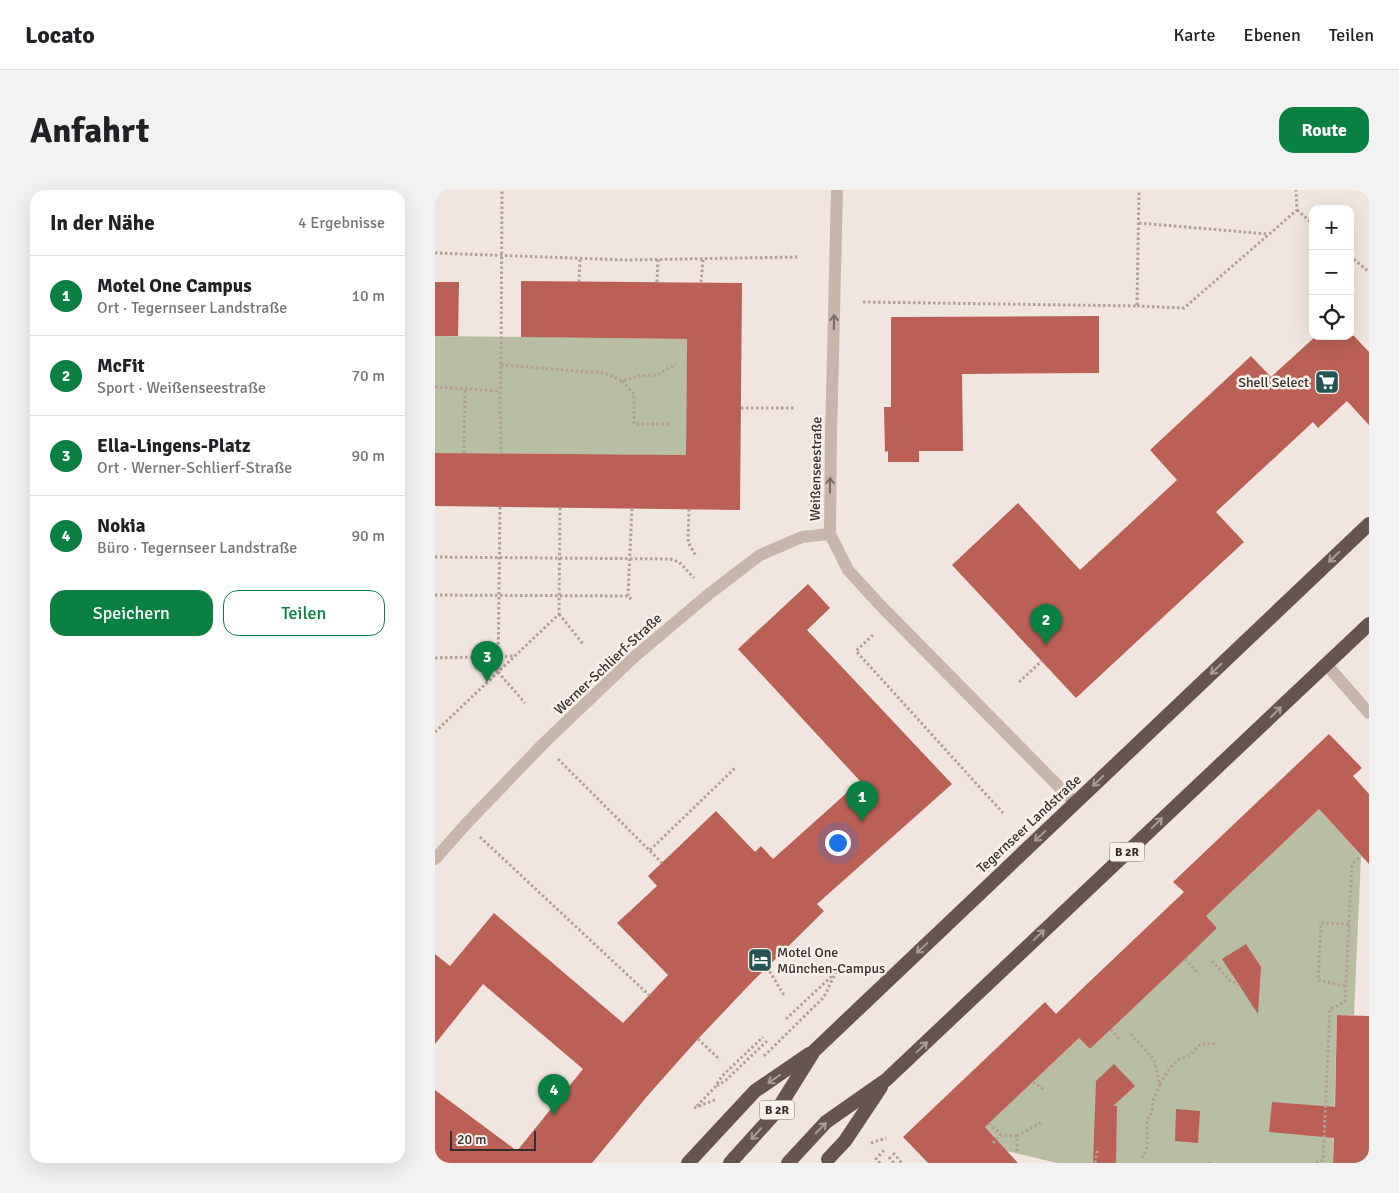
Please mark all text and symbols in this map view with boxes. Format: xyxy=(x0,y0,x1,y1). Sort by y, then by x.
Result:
text: Locato xyxy=(25,20,95,50)
text: Karte xyxy=(1173,24,1215,46)
text: Ebenen xyxy=(1243,24,1301,46)
text: Teilen xyxy=(1329,24,1374,46)
button: Route xyxy=(1279,107,1369,153)
text: Anfahrt xyxy=(30,109,149,152)
map controls xyxy=(1309,205,1354,340)
button: + xyxy=(1309,205,1354,250)
text: In der Nähe xyxy=(50,210,155,236)
text: 4 Ergebnisse xyxy=(298,213,385,233)
button: − xyxy=(1309,250,1354,295)
text: Motel One Campus xyxy=(97,274,252,298)
text: 1 xyxy=(62,286,70,306)
text: 10 m xyxy=(351,286,385,306)
button: locate xyxy=(1309,295,1354,340)
text: Ort · Tegernseer Landstraße xyxy=(97,298,287,318)
one-way arrow xyxy=(829,315,839,331)
text: McFit xyxy=(97,354,145,378)
text: 2 xyxy=(62,366,70,386)
text: 70 m xyxy=(351,366,385,386)
supermarket icon: Shell Select xyxy=(1314,369,1340,395)
place label: Shell Select xyxy=(1238,374,1309,391)
text: Sport · Weißenseestraße xyxy=(97,378,266,398)
street label: Weißenseestraße xyxy=(807,417,825,521)
text: Ella-Lingens-Platz xyxy=(97,434,251,458)
text: 3 xyxy=(62,446,70,466)
text: 90 m xyxy=(351,446,385,466)
text: Ort · Werner-Schlierf-Straße xyxy=(97,458,292,478)
one-way arrow xyxy=(826,477,835,493)
text: Nokia xyxy=(97,514,145,538)
text: 4 xyxy=(62,526,70,546)
text: 90 m xyxy=(351,526,385,546)
text: Büro · Tegernseer Landstraße xyxy=(97,538,297,558)
one-way arrow xyxy=(1327,551,1340,563)
button: Speichern xyxy=(50,590,213,636)
button: Teilen xyxy=(223,590,385,636)
pin: 2 xyxy=(1030,604,1062,645)
street label: Werner-Schlierf-Straße xyxy=(551,610,665,718)
pin: 3 xyxy=(471,641,503,682)
one-way arrow xyxy=(1210,663,1222,675)
one-way arrow xyxy=(1269,706,1282,718)
street label: Tegernseer Landstraße xyxy=(973,771,1085,877)
one-way arrow xyxy=(1092,775,1104,787)
pin: 1 xyxy=(846,781,878,822)
one-way arrow xyxy=(1151,817,1163,829)
your location xyxy=(825,830,851,856)
one-way arrow xyxy=(1033,830,1046,842)
road number: B 2R xyxy=(1109,842,1145,862)
one-way arrow xyxy=(1033,929,1046,941)
one-way arrow xyxy=(915,942,928,954)
place label: Motel One München-Campus xyxy=(777,944,885,977)
hotel icon: Motel One München-Campus xyxy=(747,947,773,973)
one-way arrow xyxy=(915,1041,928,1053)
pin: 4 xyxy=(538,1074,570,1115)
one-way arrow xyxy=(767,1074,781,1084)
road number: B 2R xyxy=(759,1100,795,1120)
one-way arrow xyxy=(815,1122,828,1134)
one-way arrow xyxy=(750,1127,762,1140)
scale bar xyxy=(450,1128,536,1151)
text: 20 m xyxy=(457,1131,486,1148)

